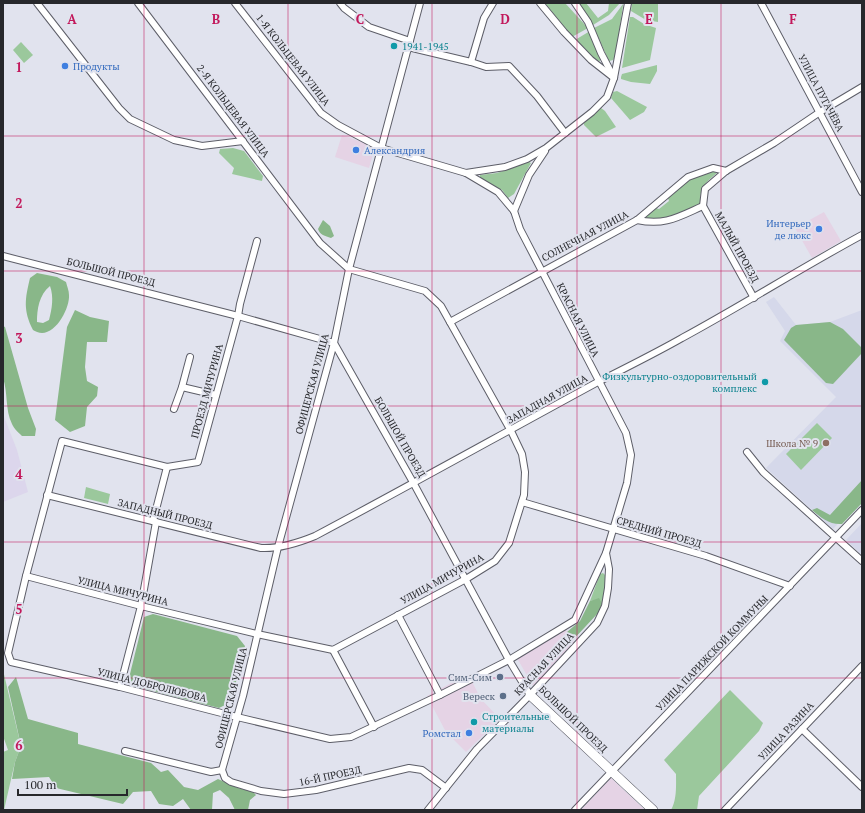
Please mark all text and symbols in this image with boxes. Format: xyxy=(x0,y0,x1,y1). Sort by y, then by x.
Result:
text: A xyxy=(67,10,77,28)
text: B xyxy=(212,10,220,28)
text: C xyxy=(356,10,364,28)
text: D xyxy=(500,10,510,28)
text: E xyxy=(645,10,653,28)
text: F xyxy=(789,10,797,28)
street label: 1-Я КОЛЬЦЕВАЯ УЛИЦА xyxy=(253,11,333,109)
place label: 1941-1945 xyxy=(402,40,449,53)
marker: 1941-1945 xyxy=(389,41,399,51)
street label: УЛИЦА ПУГАЧЁВА xyxy=(795,52,847,134)
text: 1 xyxy=(15,58,23,76)
place label: Продукты xyxy=(73,60,120,73)
marker: Продукты xyxy=(60,61,70,71)
street label: 2-Я КОЛЬЦЕВАЯ УЛИЦА xyxy=(194,62,272,160)
place label: Александрия xyxy=(364,144,425,157)
marker: Александрия xyxy=(351,145,361,155)
text: 2 xyxy=(15,194,23,212)
street label: СОЛНЕЧНАЯ УЛИЦА xyxy=(539,208,631,264)
street label: МАЛЫЙ ПРОЕЗД xyxy=(712,209,762,285)
place label: Интерьер де люкс xyxy=(766,217,811,242)
marker: Интерьер де люкс xyxy=(814,224,824,234)
street label: БОЛЬШОЙ ПРОЕЗД xyxy=(65,255,157,289)
street label: КРАСНАЯ УЛИЦА xyxy=(554,281,602,359)
text: 3 xyxy=(15,329,23,347)
street label: ОФИЦЕРСКАЯ УЛИЦА xyxy=(292,332,332,436)
street label: ПРОЕЗД МИЧУРИНА xyxy=(188,342,226,440)
place label: Физкультурно-оздоровительный комплекс xyxy=(602,370,757,395)
street label: ЗАПАДНАЯ УЛИЦА xyxy=(504,371,590,427)
marker: Физкультурно-оздоровительный комплекс xyxy=(760,377,770,387)
street label: БОЛЬШОЙ ПРОЕЗД xyxy=(372,394,428,480)
place label: Школа № 9 xyxy=(766,437,818,450)
marker: Школа № 9 xyxy=(821,438,831,448)
text: 4 xyxy=(15,465,23,483)
street label: ЗАПАДНЫЙ ПРОЕЗД xyxy=(116,496,214,532)
street label: СРЕДНИЙ ПРОЕЗД xyxy=(615,514,703,550)
street label: УЛИЦА МИЧУРИНА xyxy=(398,551,486,607)
street label: УЛИЦА МИЧУРИНА xyxy=(76,573,170,609)
street label: УЛИЦА ПАРИЖСКОЙ КОММУНЫ xyxy=(653,592,771,714)
text: 5 xyxy=(15,600,23,618)
street label: КРАСНАЯ УЛИЦА xyxy=(511,630,577,698)
street label: ОФИЦЕРСКАЯ УЛИЦА xyxy=(212,646,250,750)
street label: УЛИЦА ДОБРОЛЮБОВА xyxy=(96,665,208,705)
place label: Сим-Сим xyxy=(448,671,493,684)
marker: Сим-Сим xyxy=(495,672,505,682)
street label: БОЛЬШОЙ ПРОЕЗД xyxy=(536,683,610,755)
place label: Вереск xyxy=(463,690,496,703)
marker: Вереск xyxy=(498,691,508,701)
street label: УЛИЦА РАЗИНА xyxy=(755,699,817,763)
place label: Строительные материалы xyxy=(482,710,549,735)
marker: Строительные материалы xyxy=(469,717,479,727)
place label: Ромстал xyxy=(423,727,462,740)
marker: Ромстал xyxy=(464,728,474,738)
text: 6 xyxy=(15,736,23,754)
street label: 16-Й ПРОЕЗД xyxy=(298,763,362,789)
scale bar xyxy=(18,771,127,797)
text: 100 m xyxy=(24,777,57,792)

